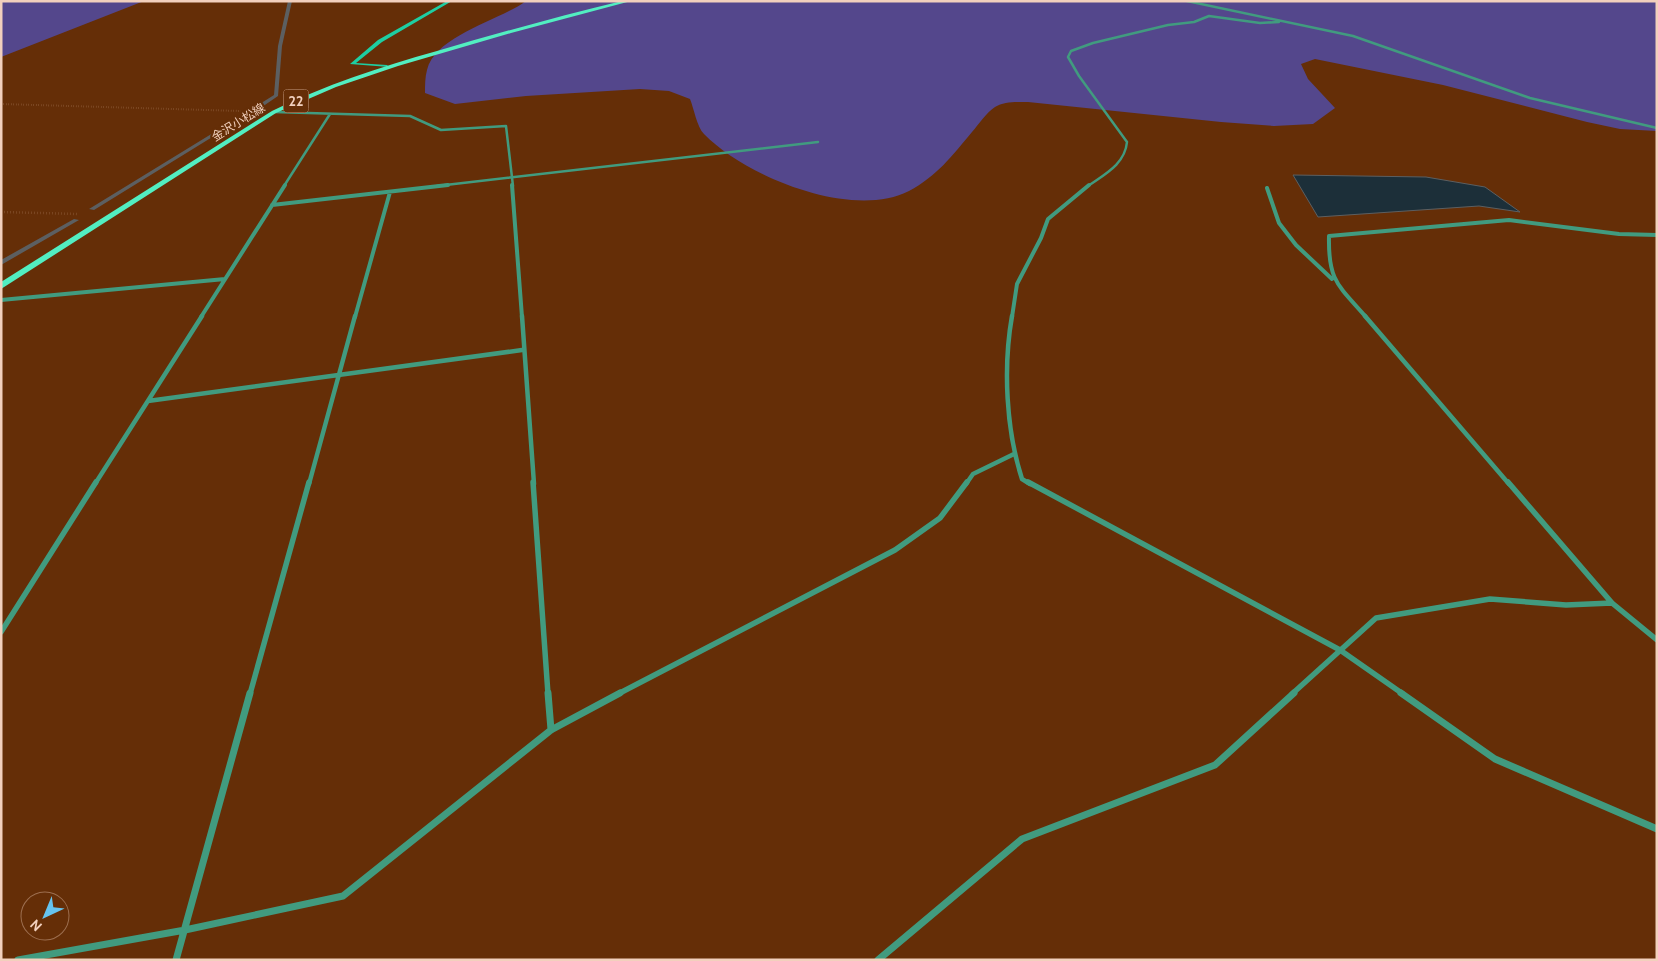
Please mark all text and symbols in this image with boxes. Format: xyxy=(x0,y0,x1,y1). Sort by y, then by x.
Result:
road number: 22 xyxy=(284,90,308,112)
street label: 金沢小松線 xyxy=(209,100,267,144)
north arrow xyxy=(20,891,70,941)
text: N xyxy=(26,915,46,935)

